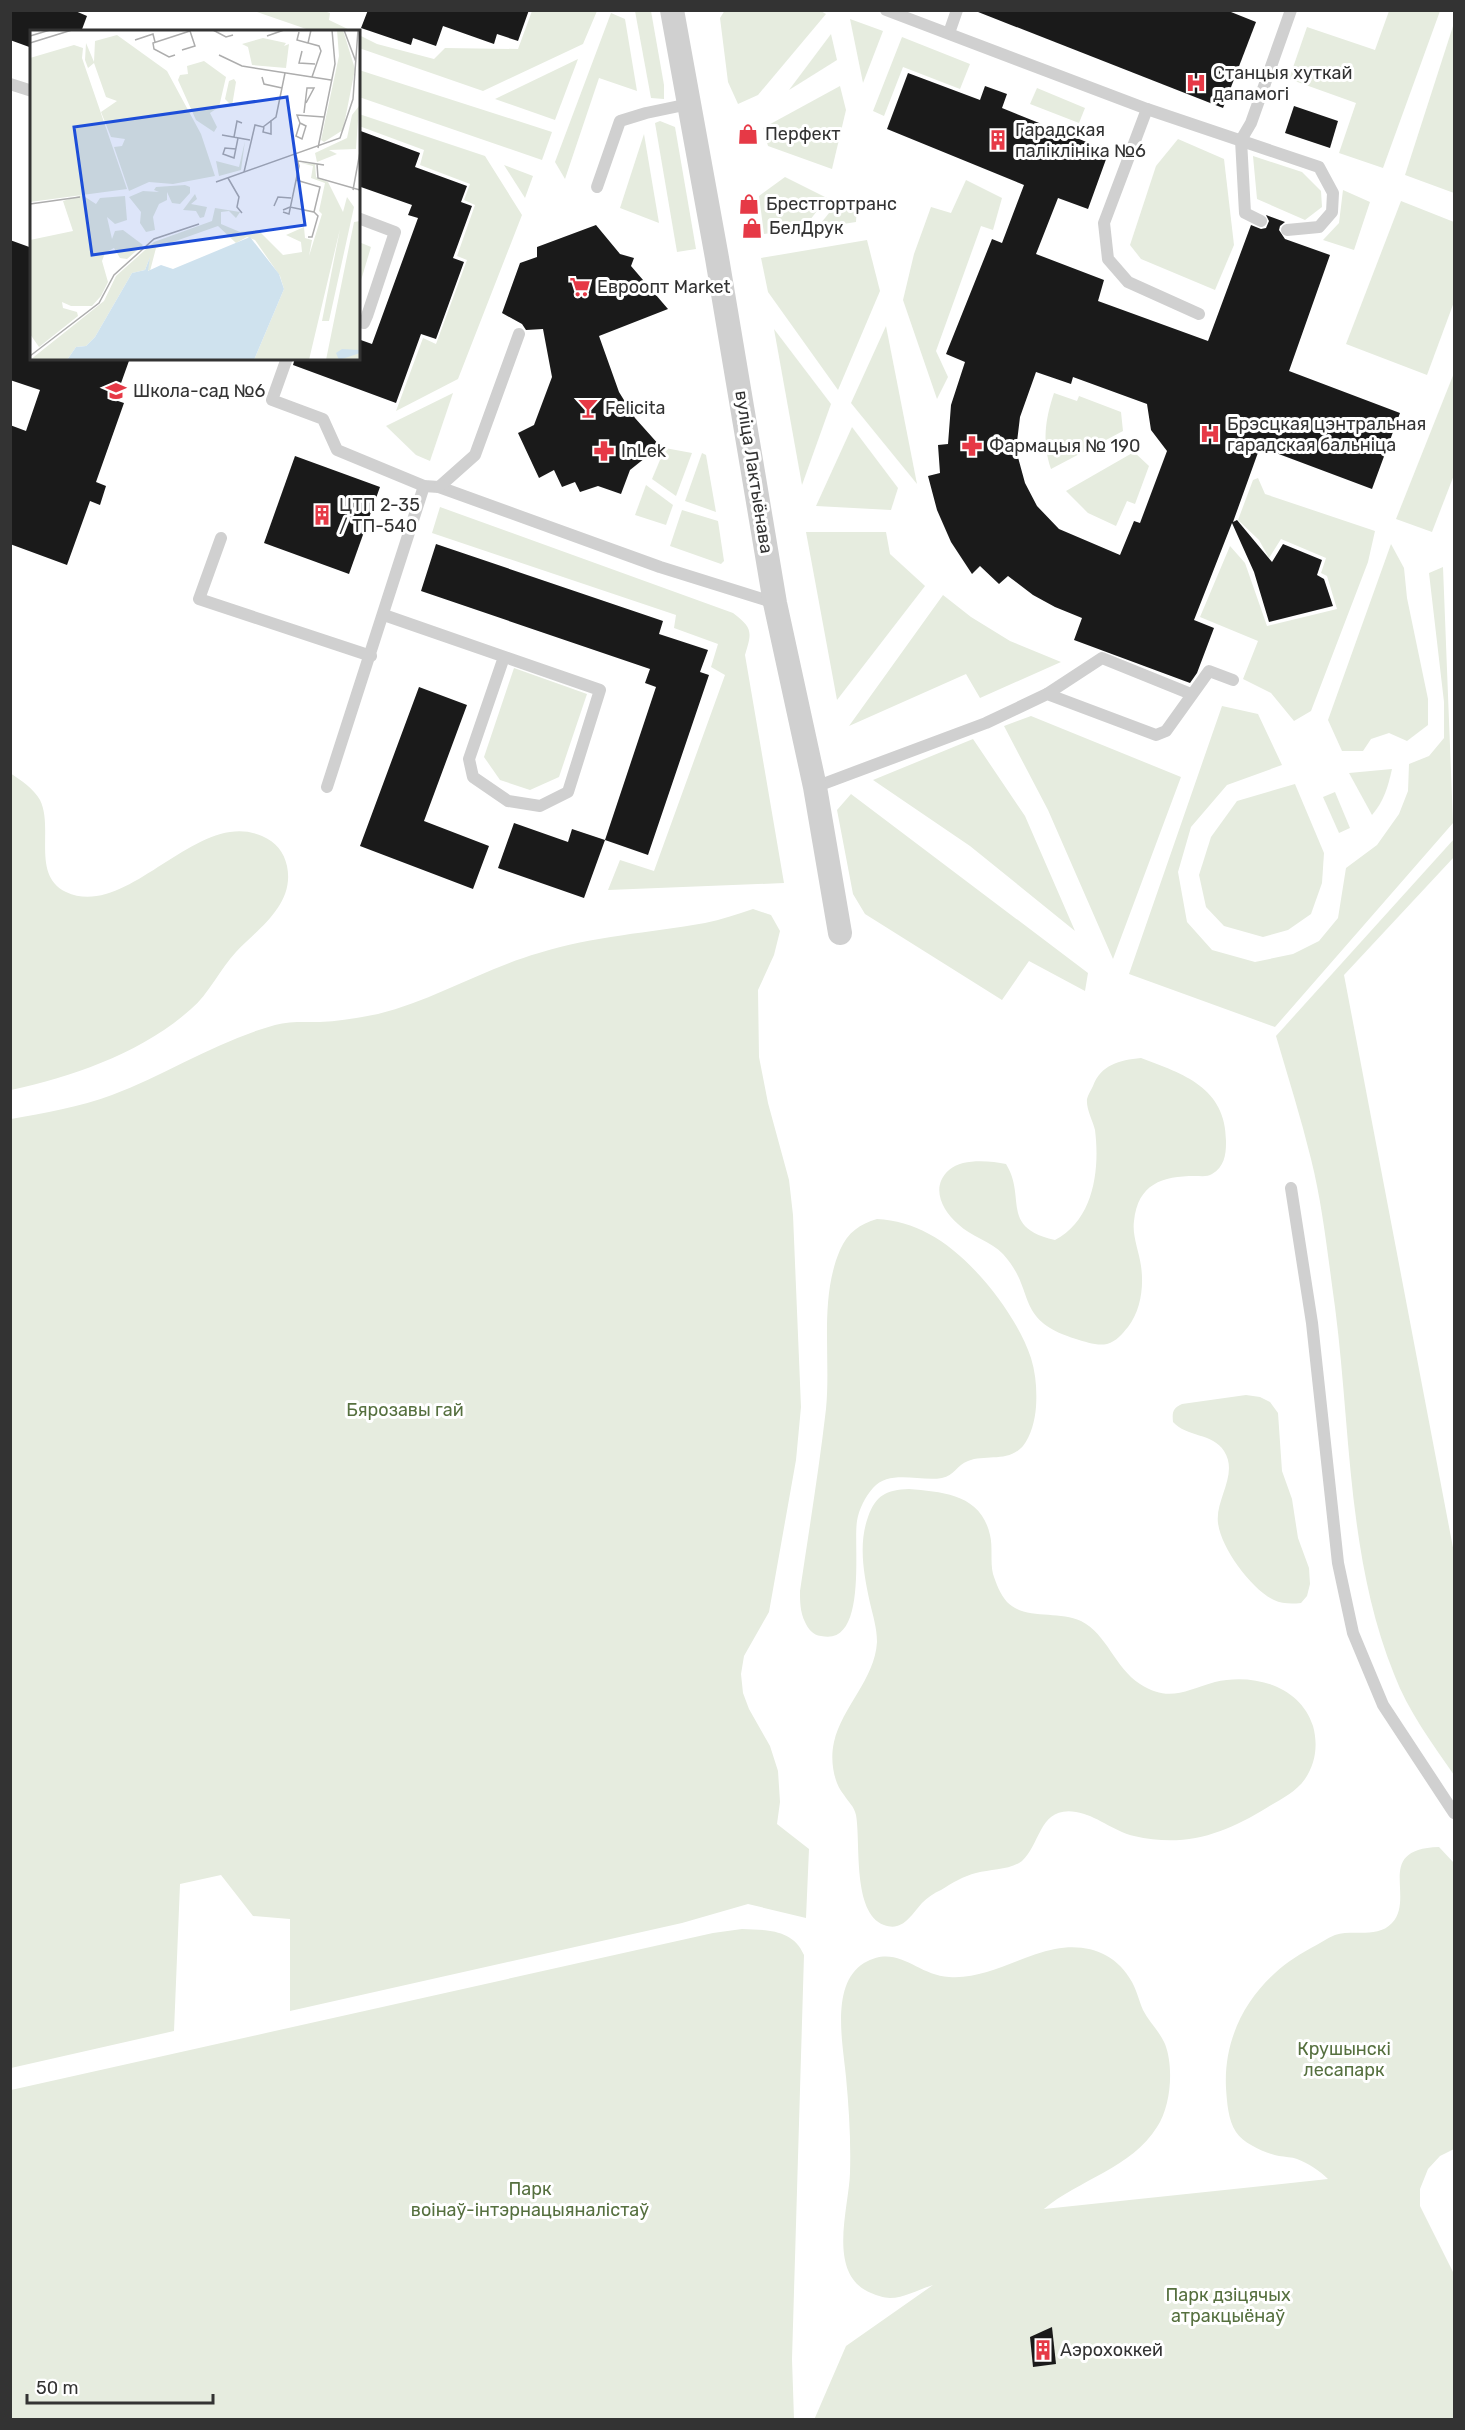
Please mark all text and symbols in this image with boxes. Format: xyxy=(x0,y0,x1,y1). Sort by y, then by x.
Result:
inset map xyxy=(30,30,360,360)
place label: Станцыя хуткай дапамогі xyxy=(1213,62,1353,105)
hospital icon: Станцыя хуткай дапамогі xyxy=(1184,71,1208,95)
place label: Гарадская паліклініка №6 xyxy=(1015,119,1146,162)
shop icon: Перфект xyxy=(736,122,760,146)
place label: Перфект xyxy=(765,123,841,145)
building icon: Гарадская паліклініка №6 xyxy=(986,128,1010,152)
shop icon: Брестгортранс xyxy=(737,192,761,216)
place label: Брестгортранс xyxy=(766,193,897,215)
shop icon: БелДрук xyxy=(740,216,764,240)
place label: БелДрук xyxy=(769,217,844,239)
supermarket icon: Евроопт Market xyxy=(568,275,592,299)
place label: Евроопт Market xyxy=(597,276,731,298)
school or university icon: Школа-сад №6 xyxy=(104,379,128,403)
place label: Школа-сад №6 xyxy=(133,380,266,402)
street label: вуліца Лактыёнава xyxy=(730,389,778,555)
bar icon: Felicita xyxy=(576,396,600,420)
place label: Felicita xyxy=(605,397,665,419)
place label: Брэсцкая цэнтральная гарадская бальніца xyxy=(1227,413,1426,456)
hospital icon: Брэсцкая цэнтральная гарадская бальніца xyxy=(1198,422,1222,446)
pharmacy icon: Фармацыя № 190 xyxy=(960,434,984,458)
place label: Фармацыя № 190 xyxy=(989,435,1140,457)
pharmacy icon: InLek xyxy=(592,439,616,463)
place label: InLek xyxy=(621,440,667,462)
place label: ЦТП 2-35 / ТП-540 xyxy=(339,494,420,537)
building icon: ЦТП 2-35 / ТП-540 xyxy=(310,503,334,527)
park label: Бярозавы гай xyxy=(346,1399,464,1421)
park label: Крушынскі лесапарк xyxy=(1297,2038,1391,2081)
park label: Парк воінаў-інтэрнацыяналістаў xyxy=(411,2178,649,2221)
park label: Парк дзіцячых атракцыёнаў xyxy=(1165,2284,1291,2327)
building icon: Аэрохоккей xyxy=(1031,2338,1055,2362)
place label: Аэрохоккей xyxy=(1060,2339,1163,2361)
scale bar xyxy=(27,2367,213,2405)
text: 50 m xyxy=(36,2377,79,2399)

